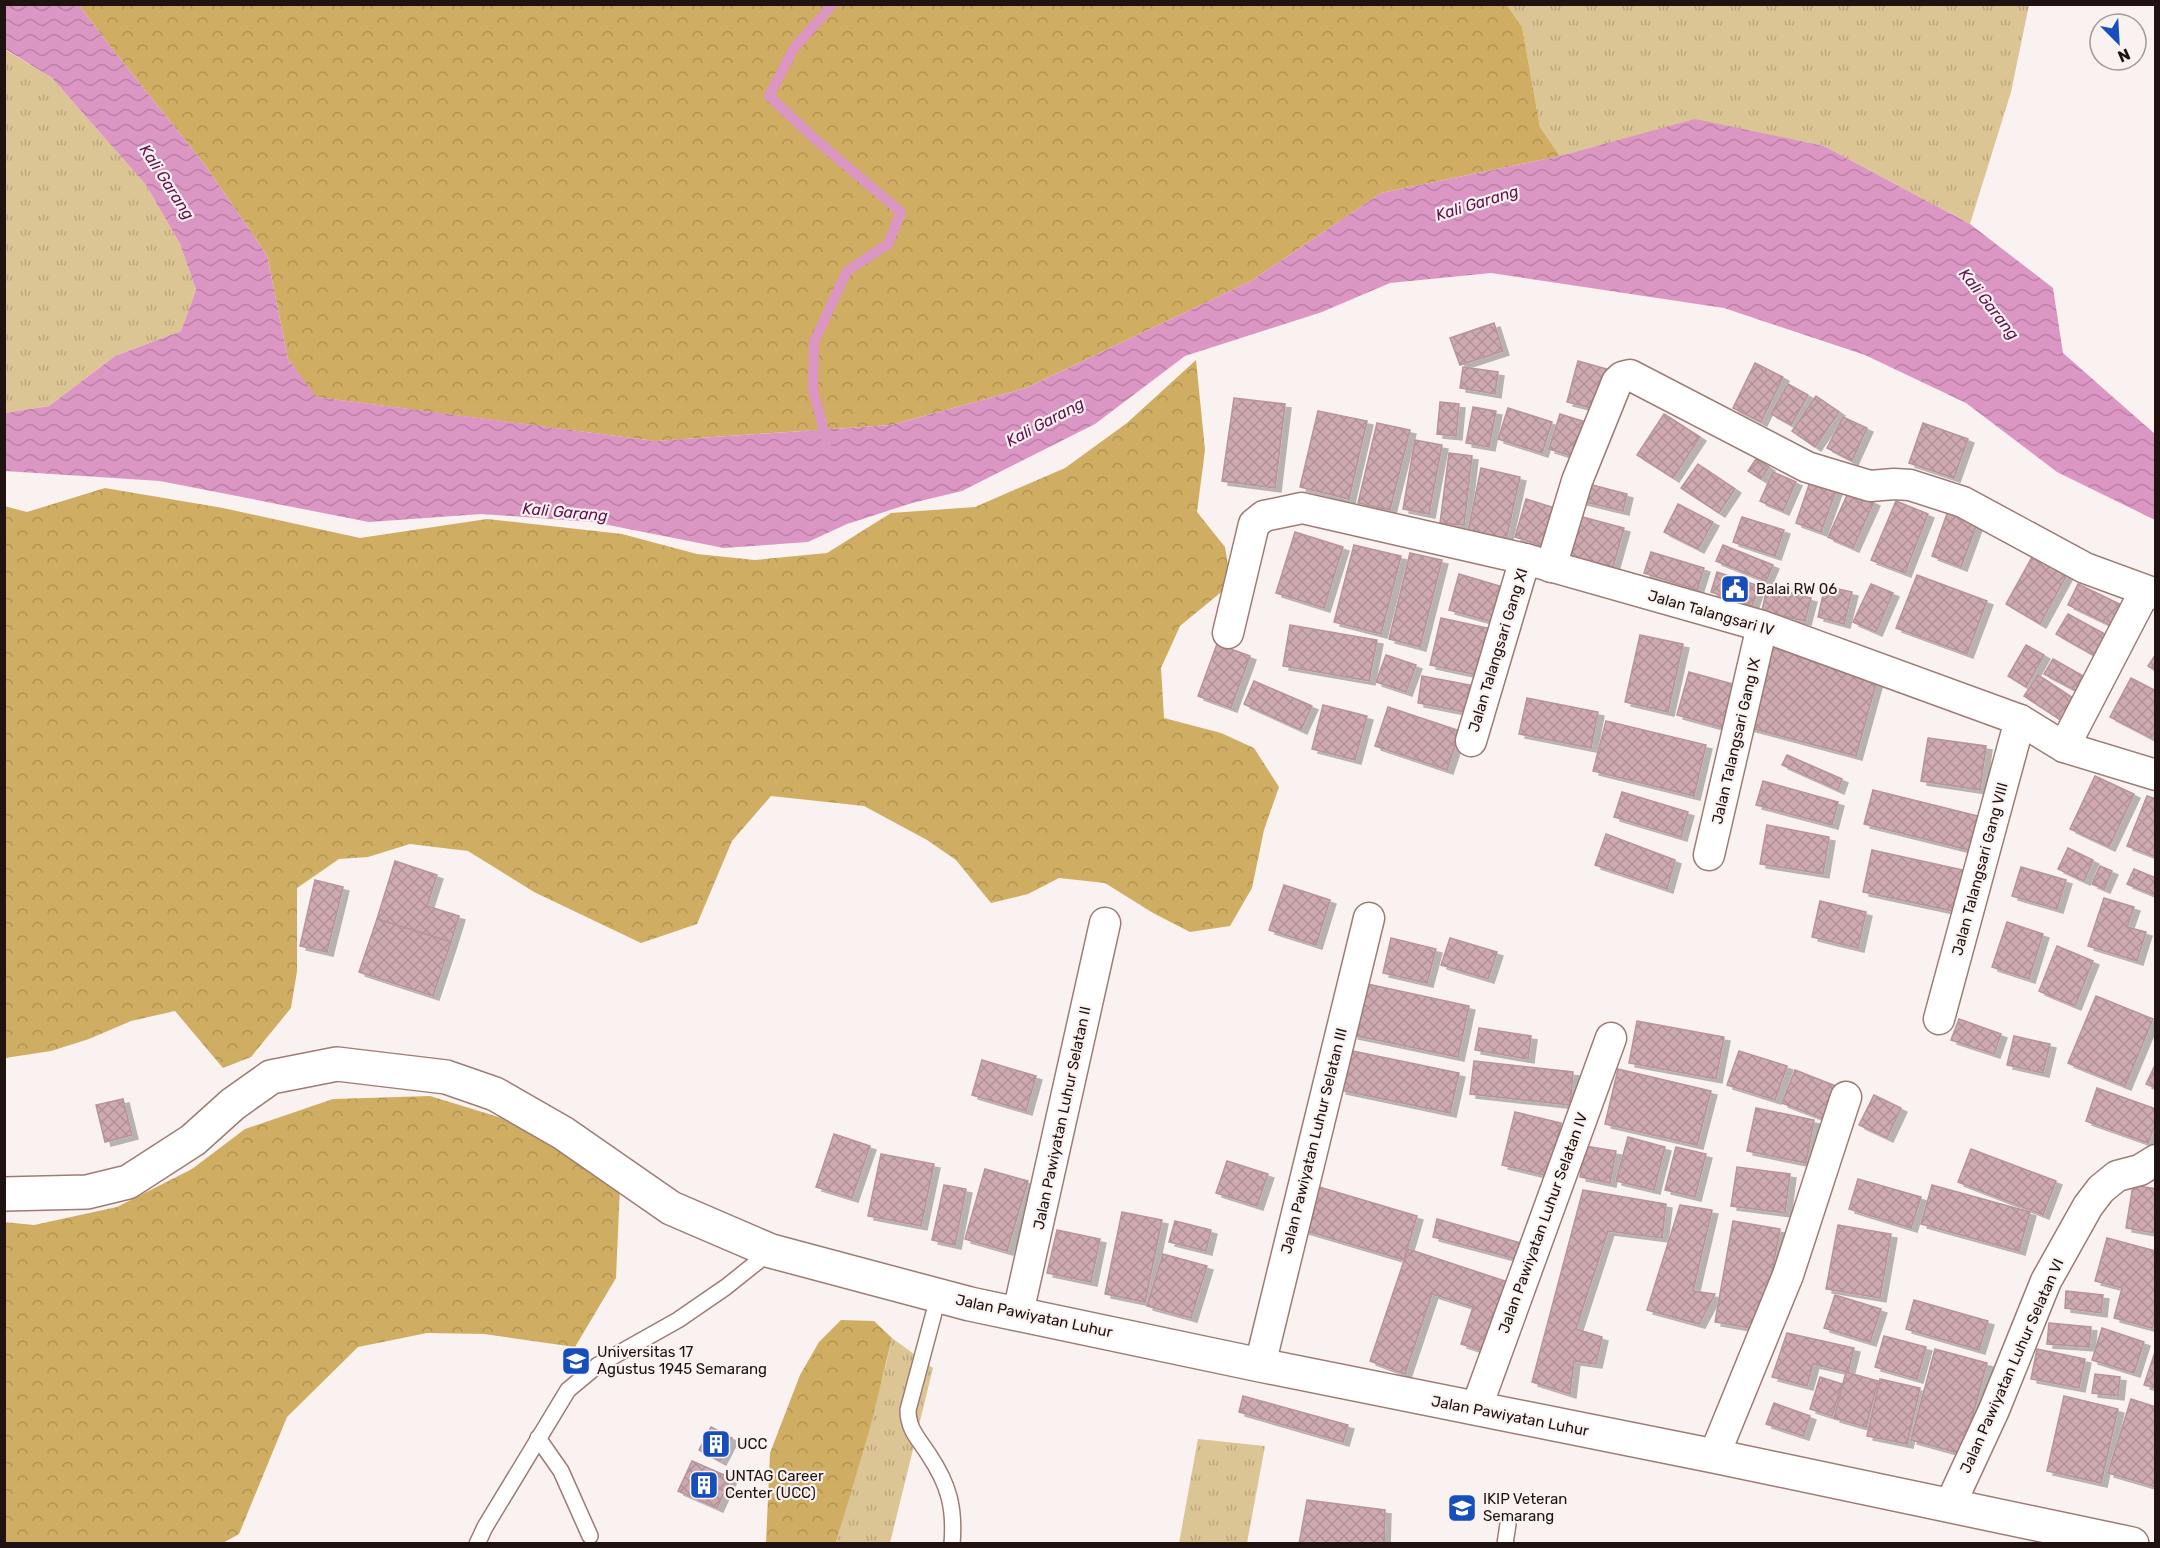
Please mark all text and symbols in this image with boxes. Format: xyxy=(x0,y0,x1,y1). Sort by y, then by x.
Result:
north arrow xyxy=(2088,12,2148,72)
text: N xyxy=(2115,44,2133,66)
water label: Kali Garang xyxy=(136,141,199,223)
water label: Kali Garang xyxy=(1433,181,1521,225)
water label: Kali Garang xyxy=(1955,264,2023,344)
water label: Kali Garang xyxy=(1003,393,1088,450)
water label: Kali Garang xyxy=(522,499,609,525)
street label: Jalan Talangsari Gang XI xyxy=(1464,566,1532,734)
public building icon: Balai RW 06 xyxy=(1719,573,1751,605)
place label: Balai RW 06 xyxy=(1756,580,1837,598)
street label: Jalan Talangsari IV xyxy=(1646,586,1776,640)
street label: Jalan Talangsari Gang IX xyxy=(1708,656,1764,826)
street label: Jalan Talangsari Gang VIII xyxy=(1948,780,2012,958)
street label: Jalan Pawiyatan Luhur Selatan II xyxy=(1029,1005,1095,1231)
street label: Jalan Pawiyatan Luhur Selatan III xyxy=(1277,1026,1351,1256)
street label: Jalan Pawiyatan Luhur Selatan IV xyxy=(1495,1110,1591,1336)
street label: Jalan Pawiyatan Luhur Selatan VI xyxy=(1956,1256,2068,1476)
street label: Jalan Pawiyatan Luhur xyxy=(954,1291,1114,1342)
place label: Universitas 17 Agustus 1945 Semarang xyxy=(597,1343,767,1378)
school or university icon: Universitas 17 Agustus 1945 Semarang xyxy=(560,1345,592,1377)
street label: Jalan Pawiyatan Luhur xyxy=(1430,1392,1591,1440)
building icon: UCC xyxy=(700,1428,732,1460)
place label: UCC xyxy=(737,1435,768,1453)
place label: UNTAG Career Center (UCC) xyxy=(725,1467,824,1502)
building icon: UNTAG Career Center (UCC) xyxy=(688,1469,720,1501)
place label: IKIP Veteran Semarang xyxy=(1483,1490,1567,1525)
school or university icon: IKIP Veteran Semarang xyxy=(1446,1492,1478,1524)

